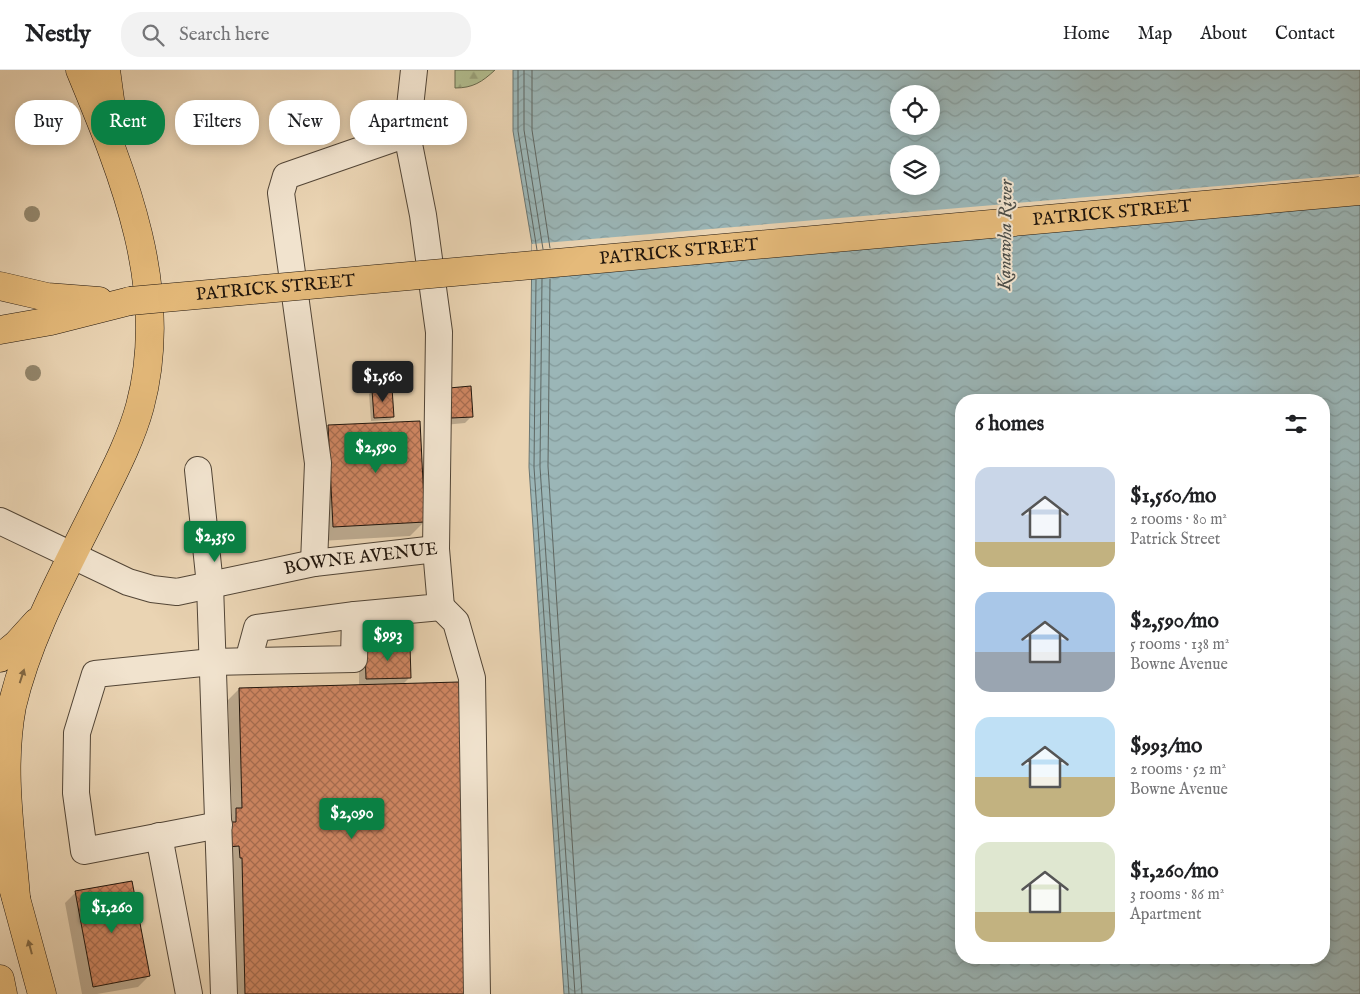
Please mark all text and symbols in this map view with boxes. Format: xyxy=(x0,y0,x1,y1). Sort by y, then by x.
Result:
search box xyxy=(121,12,471,57)
text: Nestly xyxy=(25,19,91,50)
icon: search xyxy=(139,21,167,49)
text: Search here xyxy=(179,23,269,47)
text: Home xyxy=(1063,23,1110,46)
text: Map xyxy=(1138,23,1172,46)
text: About xyxy=(1200,23,1247,46)
text: Contact xyxy=(1275,23,1335,46)
map controls xyxy=(890,85,940,195)
button: locate xyxy=(890,85,940,135)
chip: Buy xyxy=(15,100,81,145)
chip: Rent xyxy=(91,100,165,145)
chip: Filters xyxy=(175,100,259,145)
chip: New xyxy=(269,100,340,145)
chip: Apartment xyxy=(350,100,467,145)
button: layers xyxy=(890,145,940,195)
water label: Kanawha River xyxy=(993,178,1019,292)
street label: PATRICK STREET xyxy=(1031,195,1193,232)
street label: PATRICK STREET xyxy=(598,233,759,270)
street label: PATRICK STREET xyxy=(195,269,356,307)
pin: $1,560 xyxy=(342,360,424,403)
text: $1,560 xyxy=(363,367,403,387)
icon: filters xyxy=(1282,410,1310,438)
text: 6 homes xyxy=(975,411,1044,438)
pin: $2,590 xyxy=(335,432,417,474)
text: $2,590 xyxy=(355,438,397,458)
text: $1,560/mo xyxy=(1130,483,1216,510)
icon: home xyxy=(1015,487,1075,547)
text: 2 rooms · 80 m² xyxy=(1130,510,1227,530)
pin: $2,350 xyxy=(174,520,256,563)
text: $2,350 xyxy=(195,527,235,547)
text: Patrick Street xyxy=(1130,530,1220,550)
street label: BOWNE AVENUE xyxy=(282,537,439,581)
text: $2,590/mo xyxy=(1130,608,1219,635)
icon: home xyxy=(1015,612,1075,672)
pin: $993 xyxy=(358,620,418,662)
text: $993 xyxy=(374,626,402,646)
text: 5 rooms · 138 m² xyxy=(1130,635,1229,655)
text: Bowne Avenue xyxy=(1130,655,1228,675)
one-way arrow xyxy=(19,668,27,683)
text: $993/mo xyxy=(1130,733,1202,760)
icon: home xyxy=(1015,737,1075,797)
text: 2 rooms · 52 m² xyxy=(1130,760,1226,780)
text: Bowne Avenue xyxy=(1130,780,1228,800)
pin: $2,090 xyxy=(311,798,393,840)
text: $2,090 xyxy=(330,804,374,824)
text: $1,260/mo xyxy=(1130,858,1219,885)
icon: home xyxy=(1015,862,1075,922)
text: 3 rooms · 86 m² xyxy=(1130,885,1224,905)
pin: $1,260 xyxy=(71,892,153,934)
text: $1,260 xyxy=(91,898,133,918)
text: Apartment xyxy=(1130,905,1201,925)
one-way arrow xyxy=(25,939,33,954)

